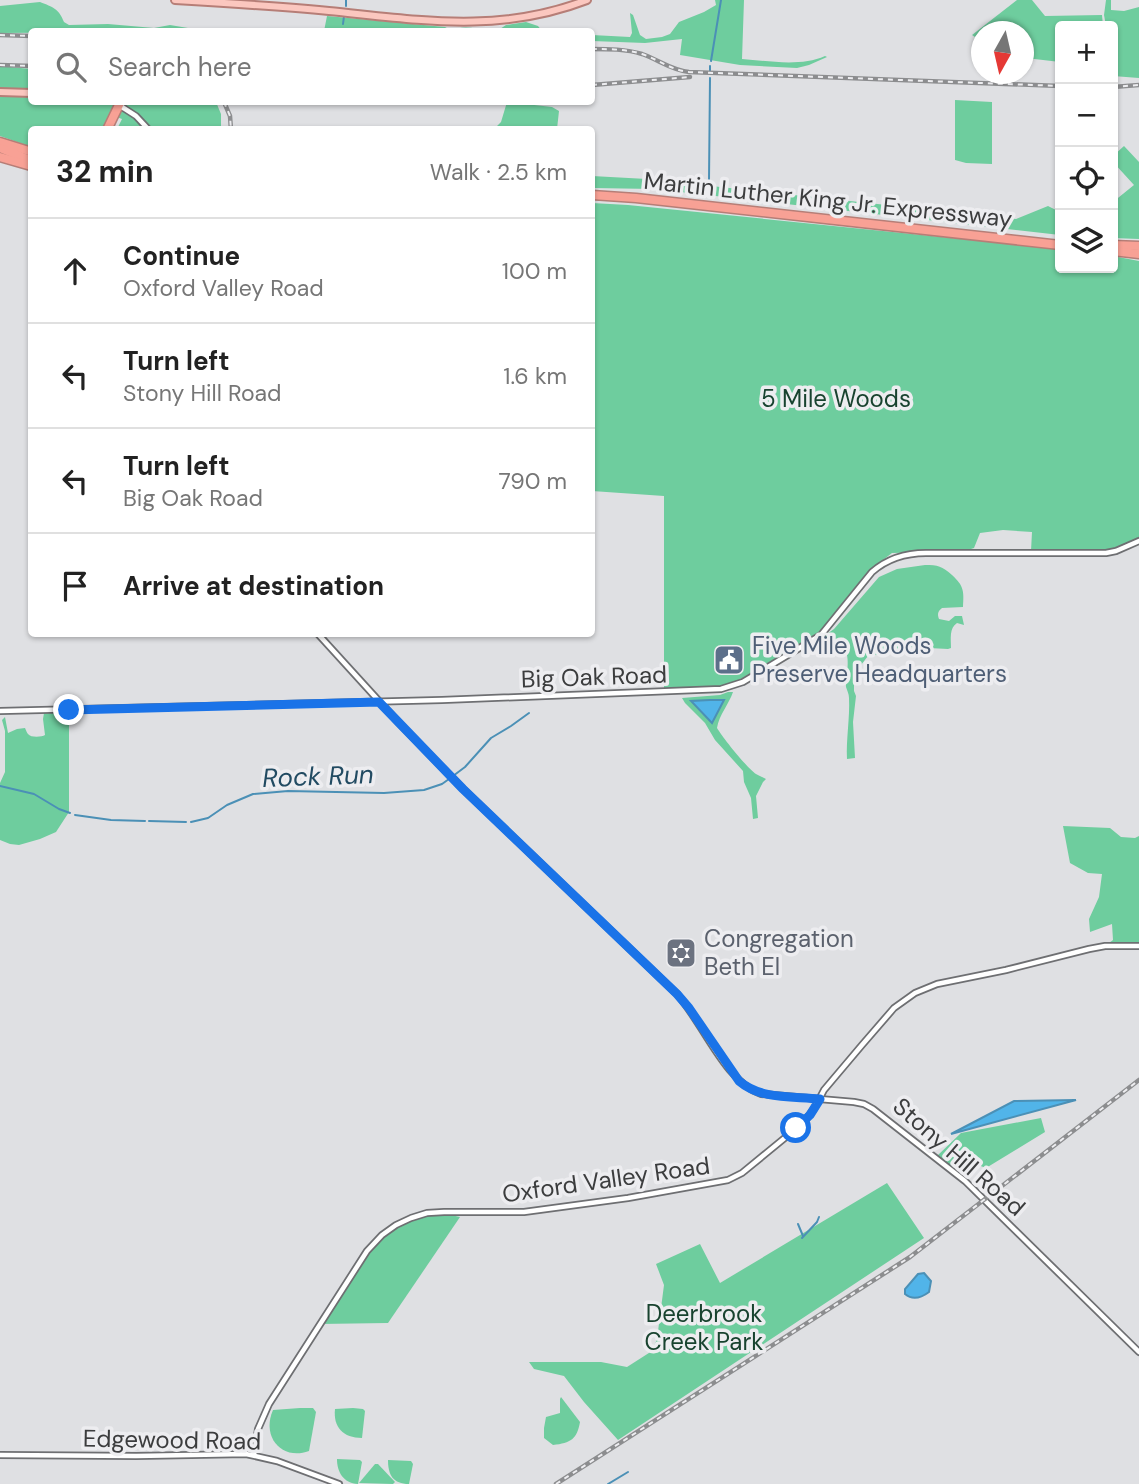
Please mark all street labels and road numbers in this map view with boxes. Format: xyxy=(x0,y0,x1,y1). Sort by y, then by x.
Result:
street label: Martin Luther King Jr. Expressway xyxy=(642,165,1014,234)
street label: Big Oak Road xyxy=(520,658,667,695)
street label: Stony Hill Road xyxy=(887,1091,1032,1223)
street label: Oxford Valley Road xyxy=(500,1150,712,1209)
street label: Edgewood Road xyxy=(83,1422,261,1457)

